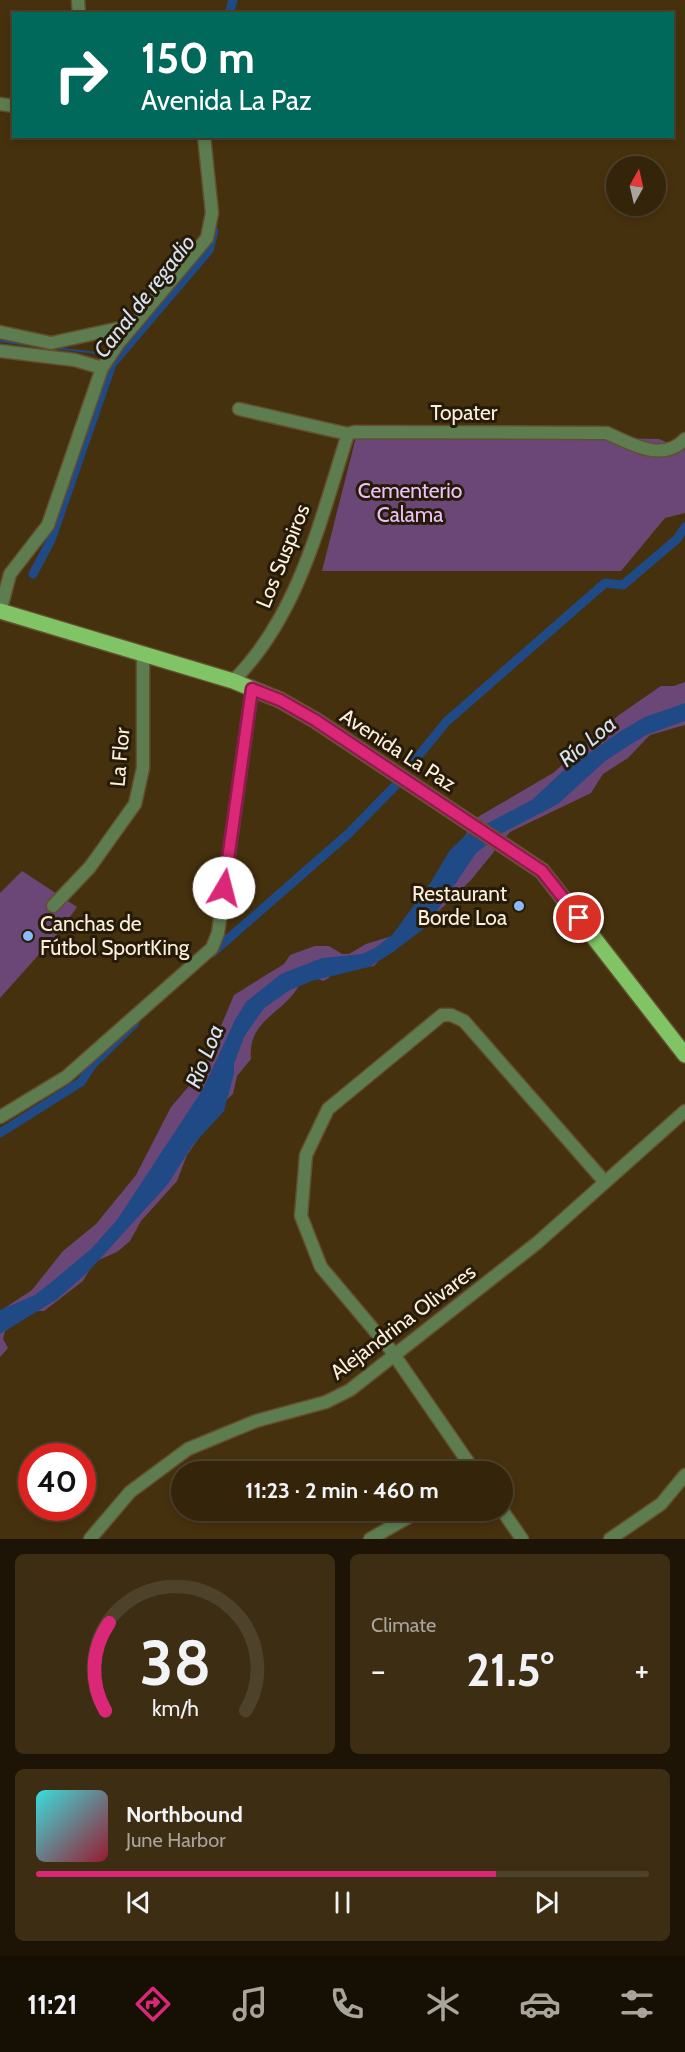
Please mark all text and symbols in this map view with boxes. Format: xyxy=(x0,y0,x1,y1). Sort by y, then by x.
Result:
text: 150 m xyxy=(141,32,255,84)
icon: right xyxy=(42,36,120,114)
text: Avenida La Paz xyxy=(141,84,312,117)
north arrow xyxy=(606,156,666,216)
map controls xyxy=(606,156,666,216)
water label: Canal de regadio xyxy=(88,229,201,363)
street label: Topater xyxy=(430,400,498,425)
park label: Cementerio Calama xyxy=(358,478,462,527)
street label: Los Suspiros xyxy=(250,500,315,611)
street label: Avenida La Paz xyxy=(336,703,461,796)
water label: Río Loa xyxy=(553,710,621,773)
street label: La Flor xyxy=(104,726,135,788)
position arrow xyxy=(192,856,256,920)
place label: Restaurant Borde Loa xyxy=(412,881,507,930)
pin xyxy=(553,892,604,943)
marker: Restaurant Borde Loa xyxy=(512,899,526,913)
icon: arrive xyxy=(562,901,595,934)
place label: Canchas de Fútbol SportKing xyxy=(40,911,190,960)
marker: Canchas de Fútbol SportKing xyxy=(21,929,35,943)
water label: Río Loa xyxy=(180,1021,229,1092)
street label: Alejandrina Olivares xyxy=(325,1259,481,1385)
speed limit sign: 40 xyxy=(18,1443,96,1521)
text: 11:23 · 2 min · 460 m xyxy=(245,1477,439,1504)
text: Climate xyxy=(371,1613,436,1637)
text: 38 xyxy=(139,1625,211,1701)
text: 21.5° xyxy=(466,1643,554,1697)
text: − xyxy=(371,1650,386,1690)
text: + xyxy=(634,1650,649,1690)
text: km/h xyxy=(152,1695,198,1721)
text: Northbound xyxy=(126,1801,243,1828)
text: June Harbor xyxy=(126,1828,226,1852)
icon: previous xyxy=(122,1886,155,1919)
icon: pause xyxy=(326,1886,359,1919)
icon: next xyxy=(530,1886,563,1919)
icon: directions xyxy=(132,1983,174,2025)
icon: music xyxy=(229,1983,271,2025)
icon: phone xyxy=(326,1983,368,2025)
icon: climate xyxy=(422,1983,464,2025)
icon: car xyxy=(519,1983,561,2025)
icon: filters xyxy=(616,1983,658,2025)
text: 11:21 xyxy=(27,1988,78,2021)

